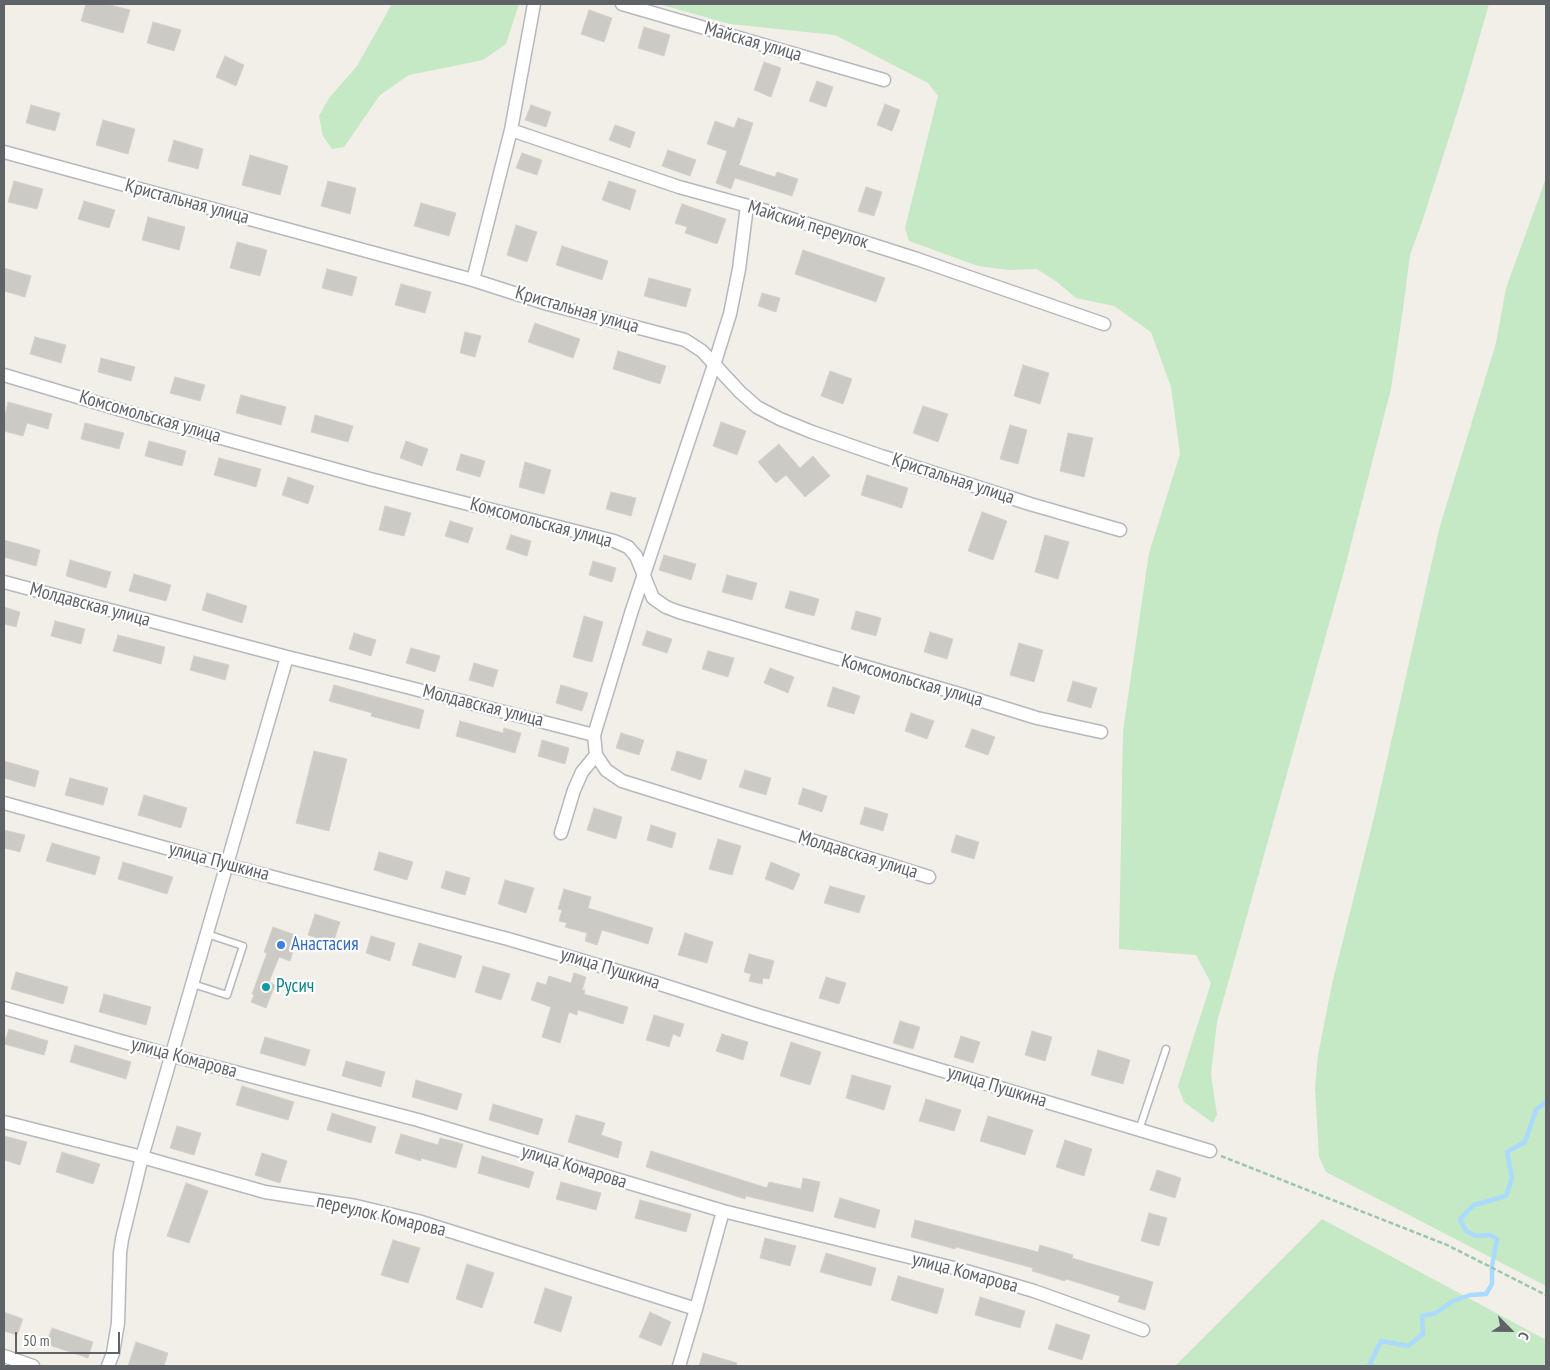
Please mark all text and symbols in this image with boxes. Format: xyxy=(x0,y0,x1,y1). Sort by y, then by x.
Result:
street label: Майская улица xyxy=(702,17,804,67)
street label: Кристальная улица xyxy=(123,175,251,229)
street label: Майский переулок xyxy=(745,196,871,254)
street label: Кристальная улица xyxy=(513,281,641,339)
street label: Комсомольская улица xyxy=(77,386,223,448)
street label: Кристальная улица xyxy=(889,448,1017,510)
street label: Комсомольская улица xyxy=(467,493,615,553)
street label: Молдавская улица xyxy=(27,578,153,632)
street label: Комсомольская улица xyxy=(839,650,985,712)
street label: Молдавская улица xyxy=(420,680,546,732)
street label: Молдавская улица xyxy=(796,826,920,884)
street label: улица Пушкина xyxy=(166,838,272,886)
place label: Анастасия xyxy=(291,934,359,956)
marker: Анастасия xyxy=(275,939,287,951)
street label: улица Пушкина xyxy=(557,943,663,995)
place label: Русич xyxy=(276,976,314,998)
marker: Русич xyxy=(260,981,272,993)
street label: улица Комарова xyxy=(128,1033,240,1083)
street label: улица Пушкина xyxy=(944,1061,1050,1113)
street label: улица Комарова xyxy=(519,1140,629,1194)
street label: переулок Комарова xyxy=(314,1190,448,1242)
street label: улица Комарова xyxy=(909,1248,1021,1298)
north arrow xyxy=(1485,1305,1535,1355)
scale bar xyxy=(18,1322,122,1354)
text: С xyxy=(1514,1329,1533,1342)
text: 50 m xyxy=(23,1331,49,1350)

